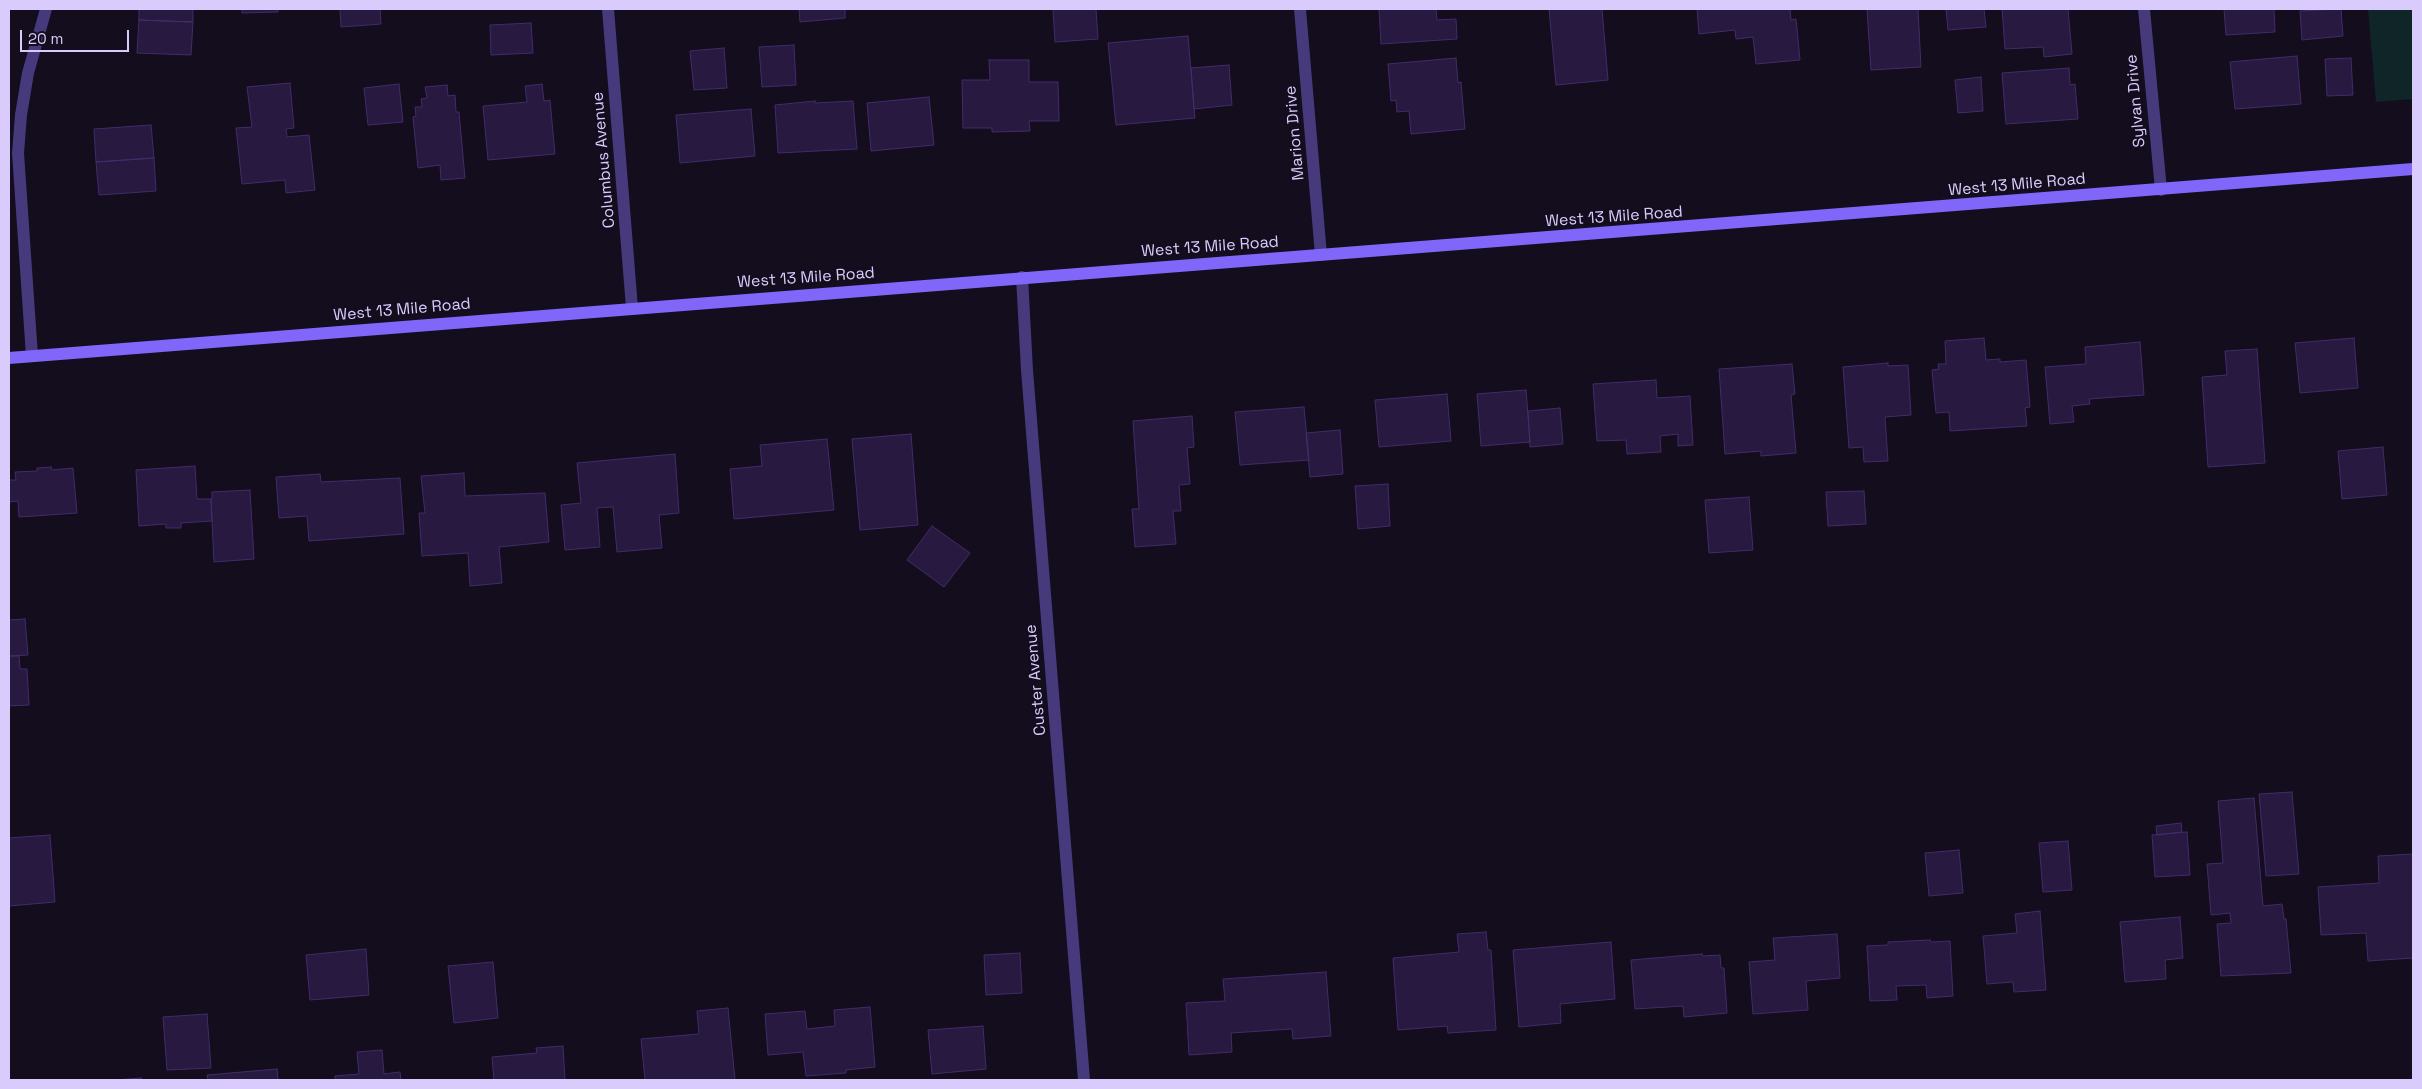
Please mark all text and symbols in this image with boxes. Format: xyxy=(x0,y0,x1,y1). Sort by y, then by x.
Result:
scale bar xyxy=(22,20,131,52)
text: 20 m xyxy=(28,29,63,48)
street label: Sylvan Drive xyxy=(2122,54,2150,148)
street label: Marion Drive xyxy=(1281,85,1309,181)
street label: Columbus Avenue xyxy=(588,91,620,229)
street label: West 13 Mile Road xyxy=(1947,169,2087,201)
street label: West 13 Mile Road xyxy=(1545,203,1683,231)
street label: West 13 Mile Road xyxy=(1141,233,1279,261)
street label: West 13 Mile Road xyxy=(737,264,875,292)
street label: West 13 Mile Road xyxy=(332,294,472,326)
street label: Custer Avenue xyxy=(1022,624,1050,736)

